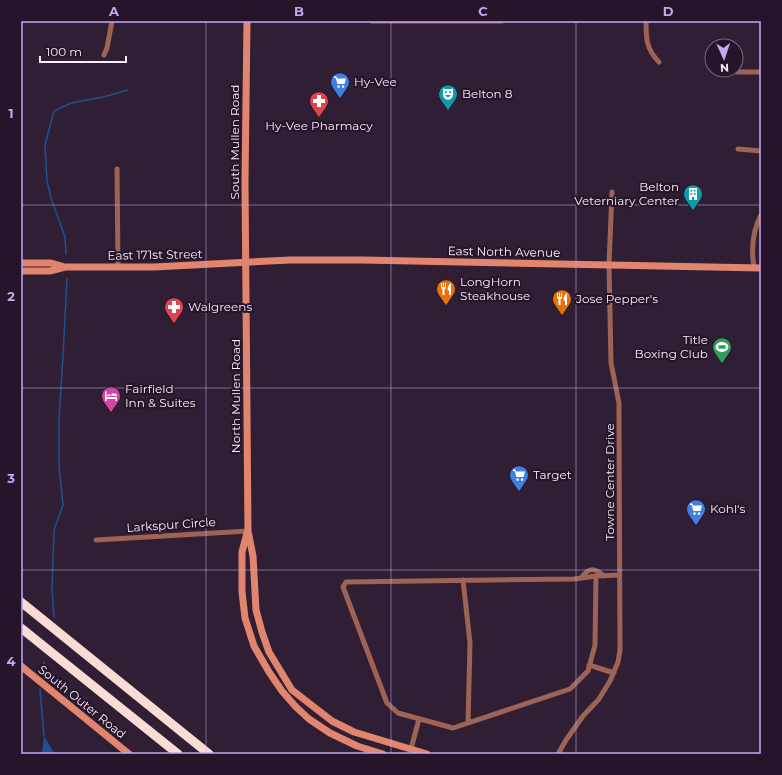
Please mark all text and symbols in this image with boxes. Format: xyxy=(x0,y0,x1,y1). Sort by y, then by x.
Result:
text: A xyxy=(108,3,120,19)
text: B xyxy=(294,3,304,19)
text: C xyxy=(478,3,488,19)
text: D xyxy=(663,3,674,19)
scale bar xyxy=(40,38,126,64)
north arrow xyxy=(704,38,744,78)
text: 100 m xyxy=(46,44,82,59)
text: N xyxy=(720,61,729,75)
supermarket icon: Hy-Vee xyxy=(329,71,351,99)
place label: Hy-Vee xyxy=(354,74,397,89)
theatre icon: Belton 8 xyxy=(437,83,459,111)
street label: South Mullen Road xyxy=(227,85,242,199)
place label: Belton 8 xyxy=(462,86,513,101)
pharmacy icon: Hy-Vee Pharmacy xyxy=(308,90,330,118)
text: 1 xyxy=(8,105,14,121)
place label: Hy-Vee Pharmacy xyxy=(265,118,373,133)
place label: Belton Veterniary Center xyxy=(574,179,679,208)
building icon: Belton Veterniary Center xyxy=(682,183,704,211)
street label: East North Avenue xyxy=(448,243,560,260)
street label: East 171st Street xyxy=(107,246,203,263)
place label: LongHorn Steakhouse xyxy=(460,274,530,303)
restaurant icon: LongHorn Steakhouse xyxy=(435,278,457,306)
text: 2 xyxy=(7,288,15,304)
restaurant icon: Jose Pepper's xyxy=(551,288,573,316)
place label: Jose Pepper's xyxy=(575,291,658,306)
pharmacy icon: Walgreens xyxy=(163,296,185,324)
place label: Walgreens xyxy=(188,299,252,314)
place label: Title Boxing Club xyxy=(635,332,708,361)
sports icon: Title Boxing Club xyxy=(711,336,733,364)
street label: North Mullen Road xyxy=(228,339,243,453)
place label: Fairfield Inn & Suites xyxy=(125,381,196,410)
hotel icon: Fairfield Inn & Suites xyxy=(100,385,122,413)
street label: Towne Center Drive xyxy=(602,423,617,541)
supermarket icon: Target xyxy=(508,464,530,492)
place label: Target xyxy=(533,467,572,482)
text: 3 xyxy=(6,470,15,486)
supermarket icon: Kohl's xyxy=(685,498,707,526)
place label: Kohl's xyxy=(710,501,746,516)
street label: Larkspur Circle xyxy=(126,514,216,535)
text: 4 xyxy=(7,653,16,669)
street label: South Outer Road xyxy=(35,662,129,742)

